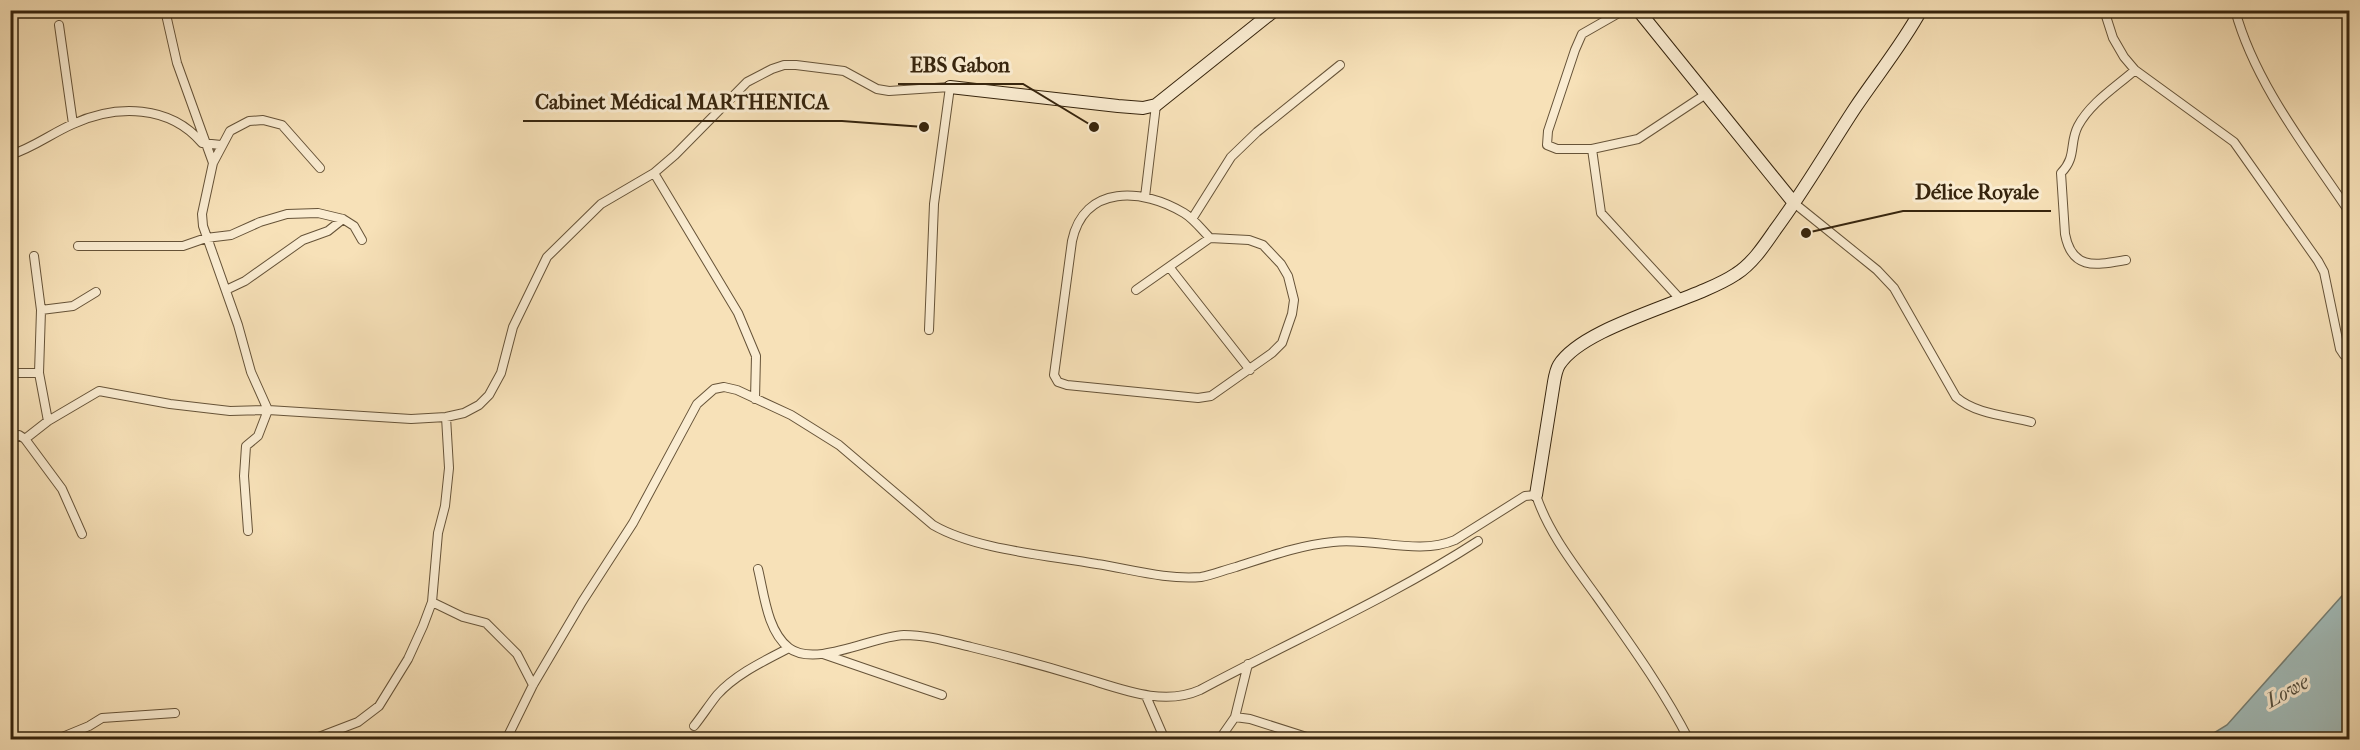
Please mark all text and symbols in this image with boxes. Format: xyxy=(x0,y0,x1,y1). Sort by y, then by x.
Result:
callout: EBS Gabon xyxy=(898,45,1023,84)
text: EBS Gabon xyxy=(910,53,1011,77)
callout: Cabinet Médical MARTHENICA xyxy=(523,82,842,121)
text: Cabinet Médical MARTHENICA xyxy=(535,90,830,114)
callout: Délice Royale xyxy=(1903,172,2051,211)
text: Délice Royale xyxy=(1915,180,2040,204)
water label: Lowe xyxy=(2260,669,2313,714)

